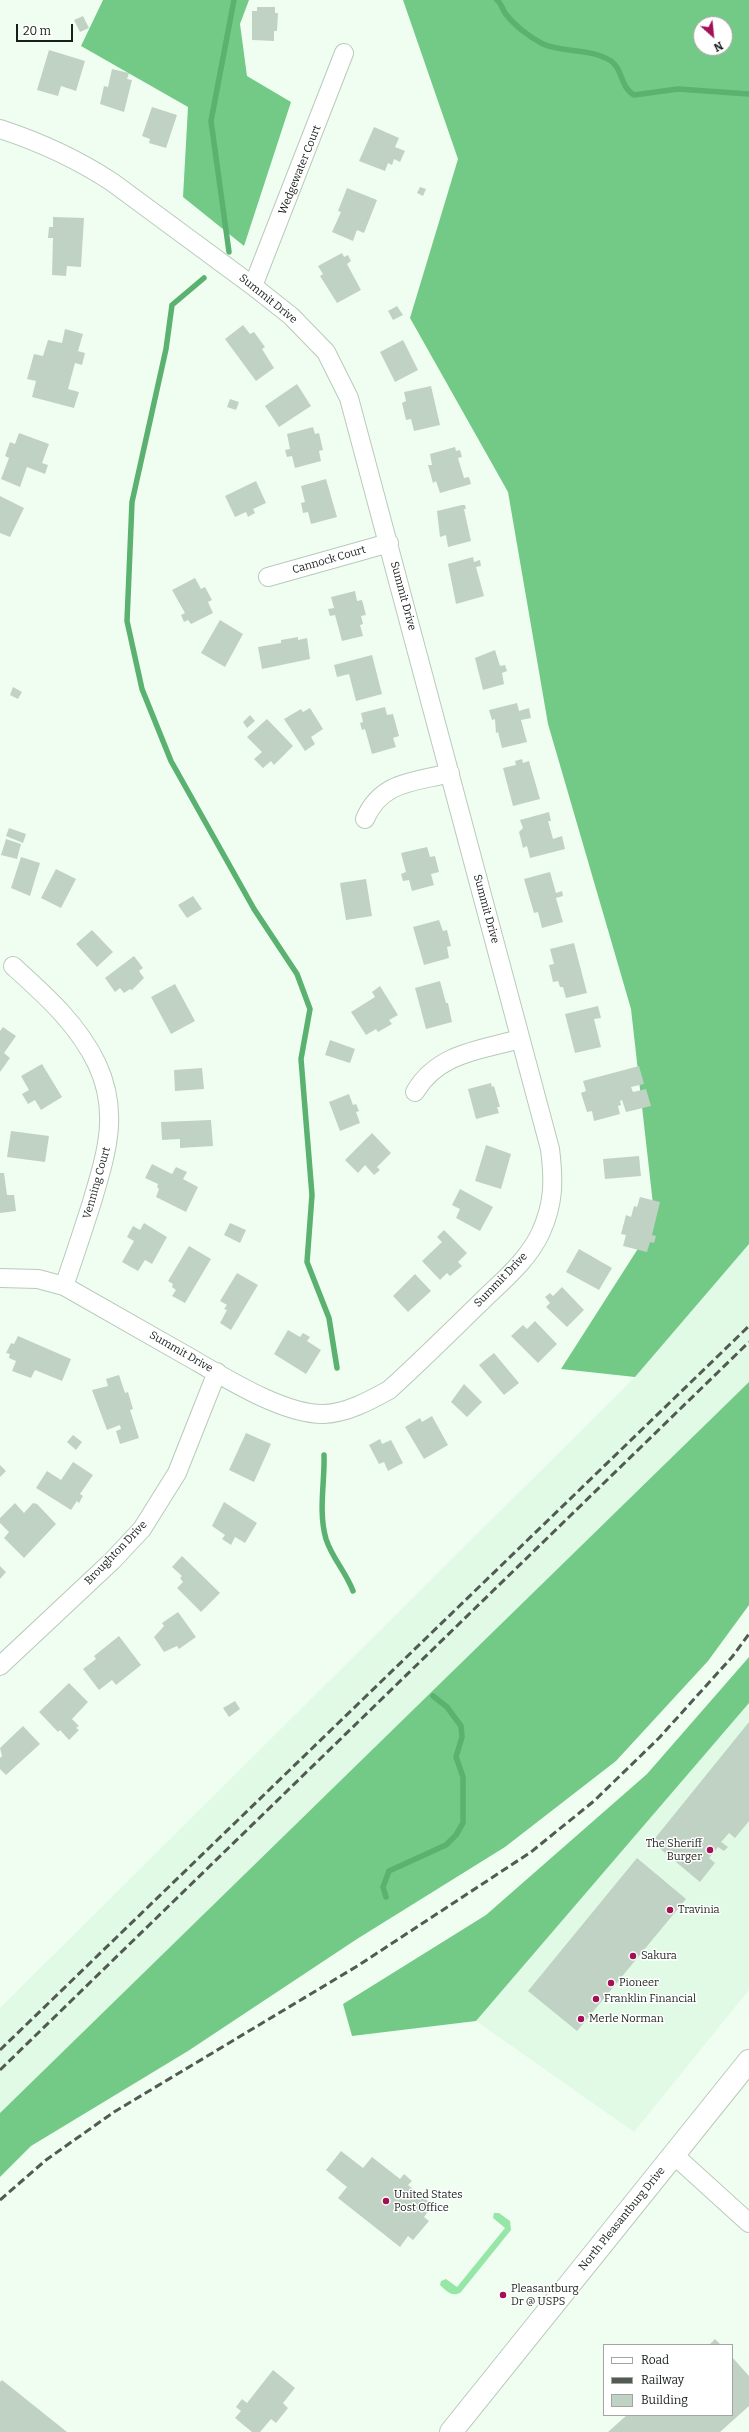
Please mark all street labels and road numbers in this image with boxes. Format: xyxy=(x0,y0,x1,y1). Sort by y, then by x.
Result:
street label: Wedgewater Court xyxy=(276,123,324,217)
street label: Summit Drive xyxy=(236,272,300,326)
street label: Cannock Court xyxy=(291,543,367,577)
street label: Summit Drive xyxy=(387,560,419,632)
street label: Summit Drive xyxy=(470,873,502,945)
street label: Venning Court xyxy=(80,1146,114,1220)
street label: Summit Drive xyxy=(472,1250,530,1310)
street label: Summit Drive xyxy=(147,1329,215,1375)
street label: Broughton Drive xyxy=(82,1518,150,1588)
street label: North Pleasantburg Drive xyxy=(576,2164,668,2274)

